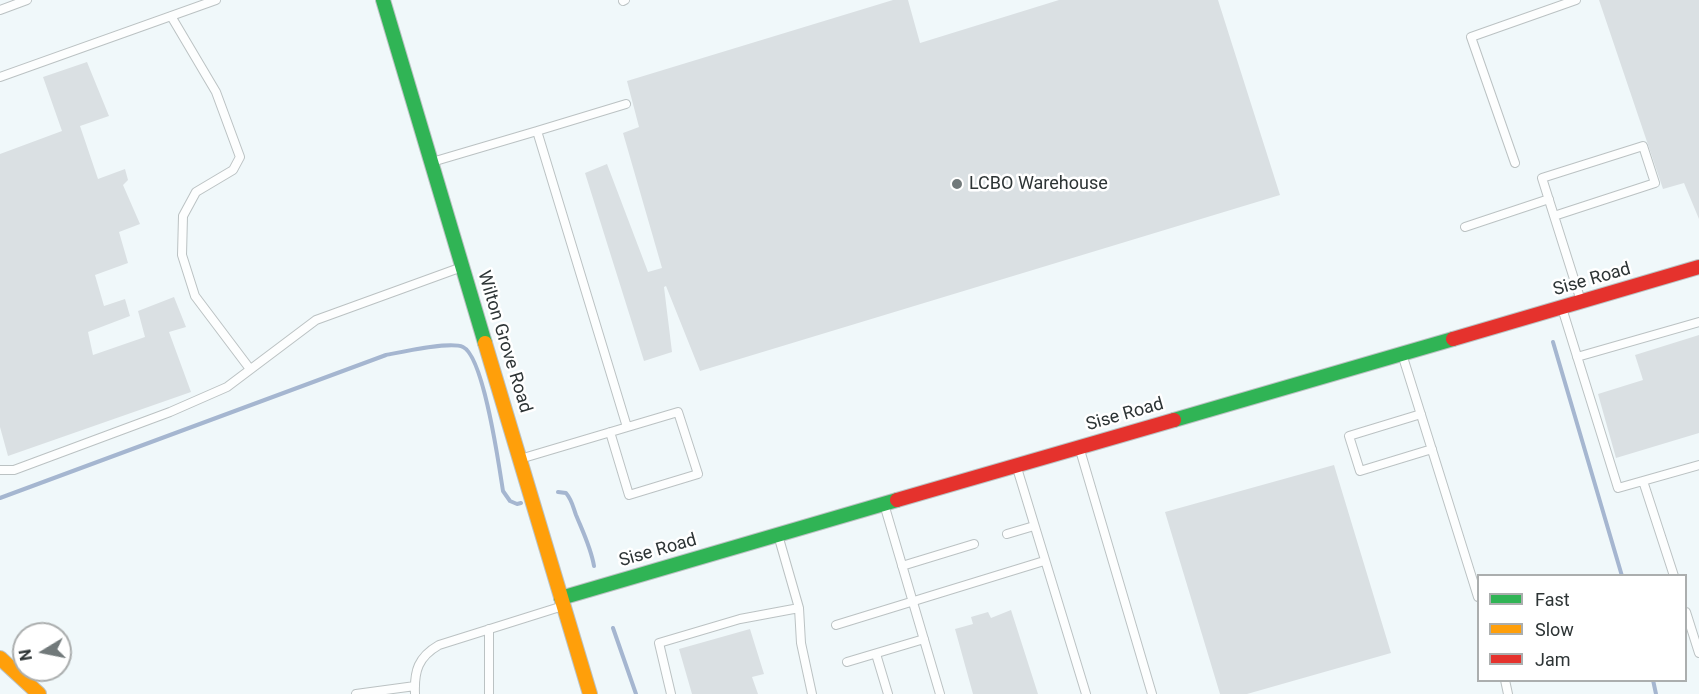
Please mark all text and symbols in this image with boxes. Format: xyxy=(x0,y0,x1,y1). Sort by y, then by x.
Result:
place label: LCBO Warehouse xyxy=(969,173,1108,195)
marker: LCBO Warehouse xyxy=(950,177,964,191)
street label: Sise Road xyxy=(1551,259,1633,301)
street label: Wilton Grove Road xyxy=(472,268,536,416)
street label: Sise Road xyxy=(1084,394,1166,436)
street label: Sise Road xyxy=(617,530,699,572)
legend xyxy=(1477,574,1687,682)
text: Fast xyxy=(1535,589,1570,610)
text: Slow xyxy=(1535,619,1574,640)
north arrow xyxy=(12,622,72,682)
text: N xyxy=(15,648,36,662)
text: Jam xyxy=(1535,649,1571,670)

